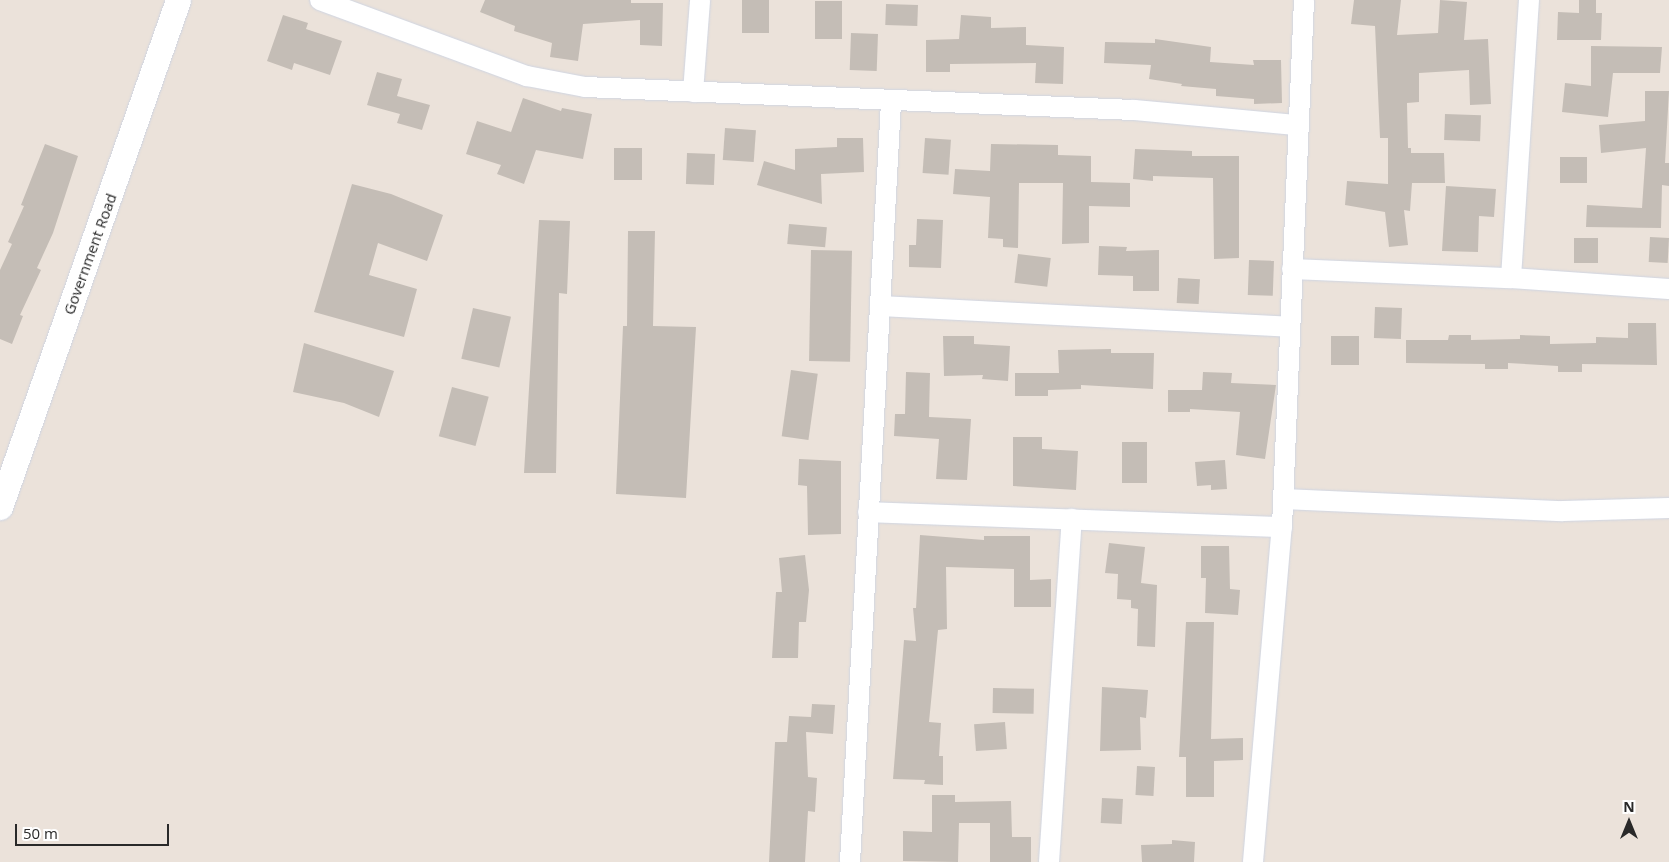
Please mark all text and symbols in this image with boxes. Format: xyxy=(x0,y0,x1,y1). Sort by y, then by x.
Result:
street label: Government Road xyxy=(60,191,120,317)
north arrow xyxy=(1604,797,1654,847)
text: N xyxy=(1623,797,1635,816)
scale bar xyxy=(18,814,171,846)
text: 50 m xyxy=(23,823,58,843)

